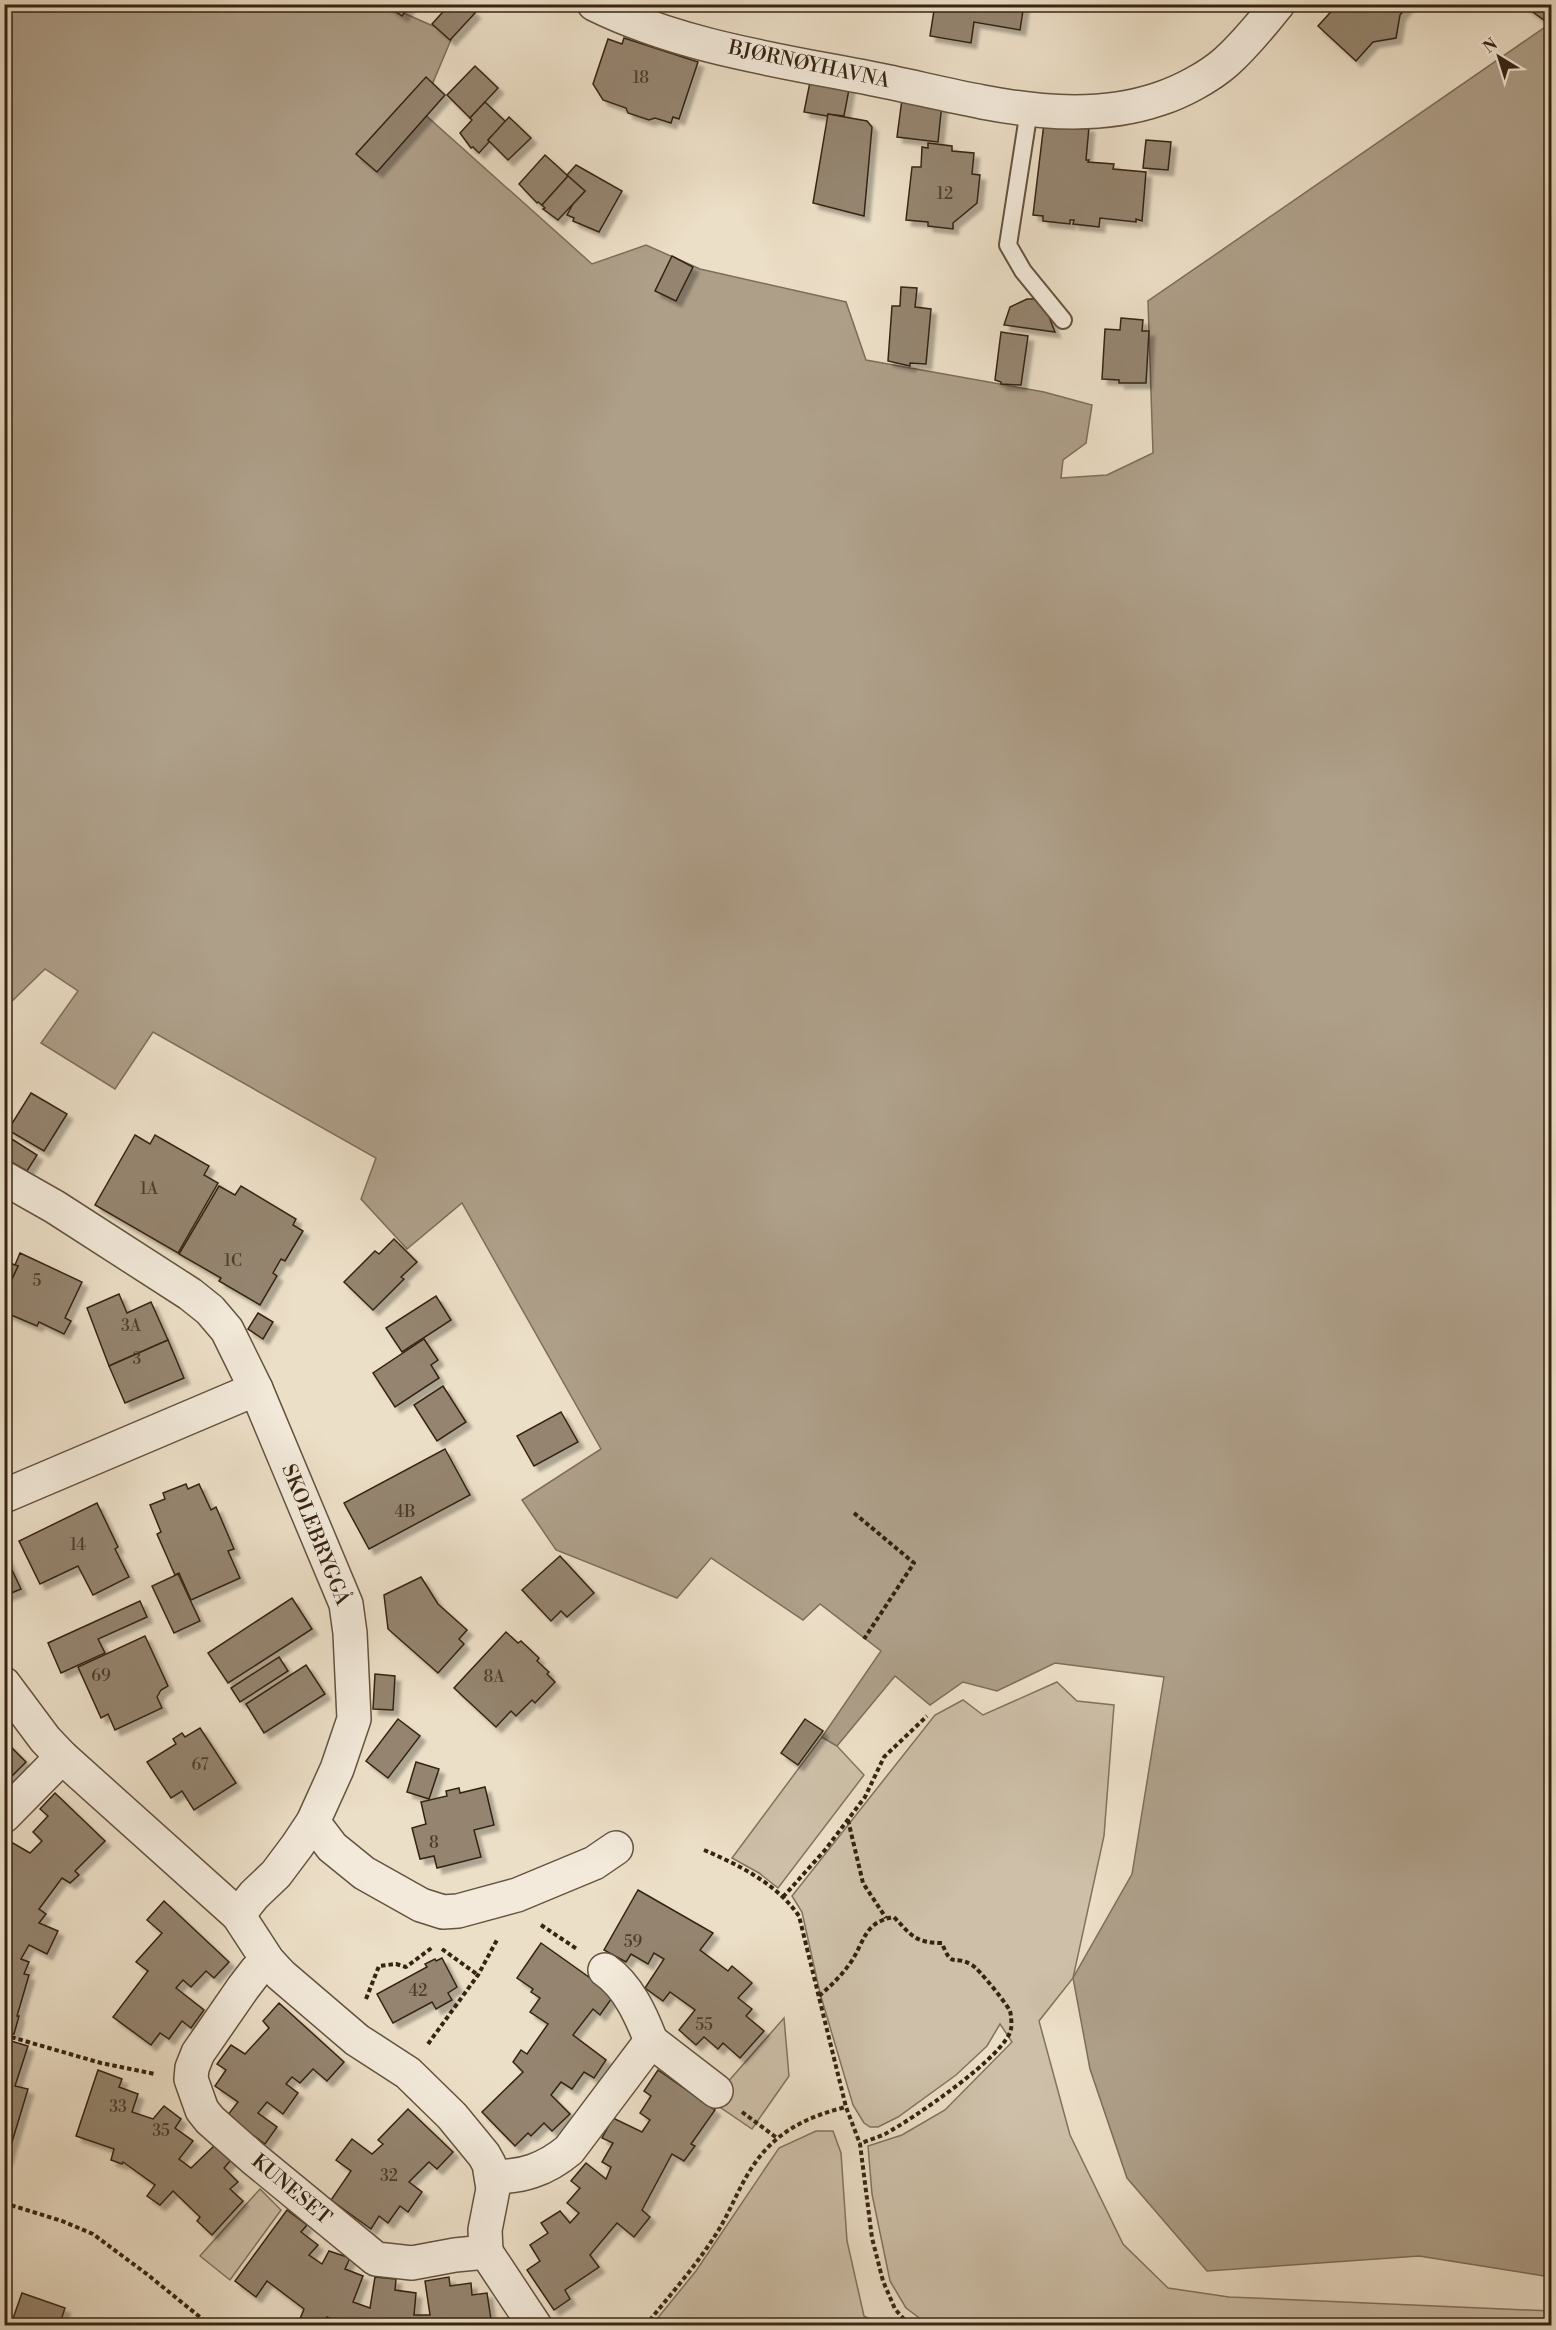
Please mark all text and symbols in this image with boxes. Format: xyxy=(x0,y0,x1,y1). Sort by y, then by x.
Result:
north arrow xyxy=(1469,27,1529,87)
text: N xyxy=(1479,34,1502,58)
street label: BJØRNØYHAVNA xyxy=(725,36,893,95)
house number: 18 xyxy=(633,68,649,88)
house number: 12 xyxy=(937,184,953,204)
house number: 1A xyxy=(140,1179,159,1199)
house number: 1C xyxy=(224,1251,242,1271)
house number: 5 xyxy=(33,1271,42,1291)
house number: 3A xyxy=(121,1316,142,1336)
house number: 3 xyxy=(133,1349,142,1369)
street label: SKOLEBRYGGÅ xyxy=(275,1460,356,1610)
house number: 4B xyxy=(395,1502,415,1522)
house number: 14 xyxy=(70,1535,86,1555)
house number: 69 xyxy=(91,1666,111,1686)
house number: 8A xyxy=(484,1667,505,1687)
house number: 67 xyxy=(192,1755,208,1775)
house number: 8 xyxy=(429,1833,439,1853)
house number: 59 xyxy=(624,1932,643,1952)
house number: 42 xyxy=(409,1981,427,2001)
house number: 55 xyxy=(695,2015,713,2035)
house number: 33 xyxy=(109,2097,127,2117)
house number: 35 xyxy=(152,2121,170,2141)
street label: KUNESET xyxy=(246,2149,336,2231)
house number: 32 xyxy=(380,2166,398,2186)

